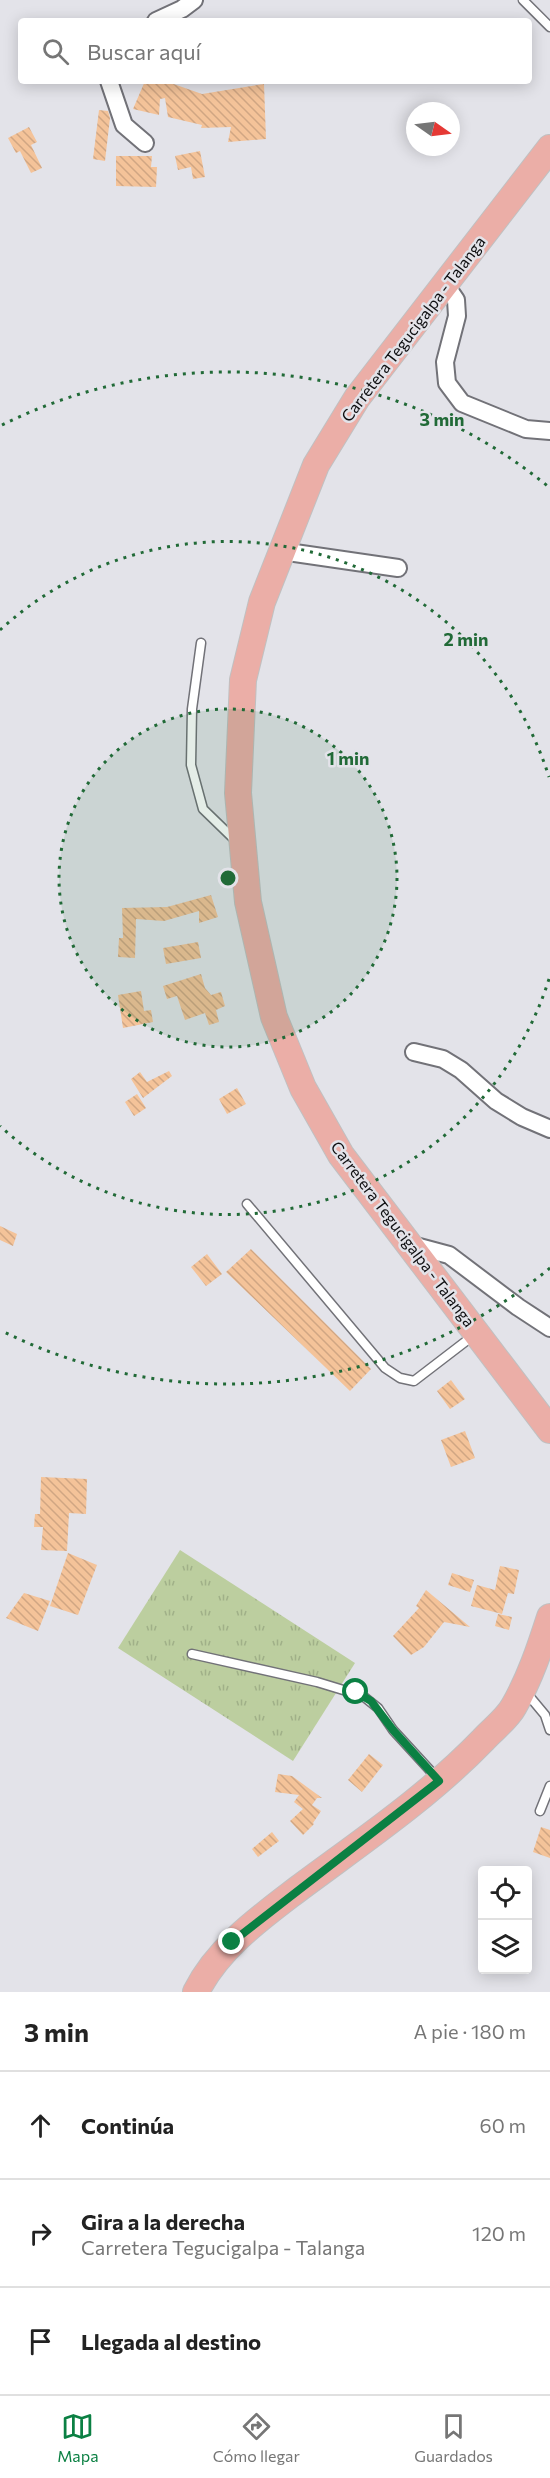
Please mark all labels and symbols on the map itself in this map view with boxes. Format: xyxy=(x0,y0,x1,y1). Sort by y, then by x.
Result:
north arrow xyxy=(406,102,460,156)
street label: Carretera Tegucigalpa - Talanga xyxy=(337,232,489,425)
text: 3 min xyxy=(419,408,465,430)
text: 2 min xyxy=(444,628,488,650)
text: 1 min xyxy=(327,747,369,769)
centre of rings xyxy=(218,868,238,888)
street label: Carretera Tegucigalpa - Talanga xyxy=(327,1137,479,1330)
route start xyxy=(342,1678,368,1704)
route end xyxy=(218,1928,244,1954)

